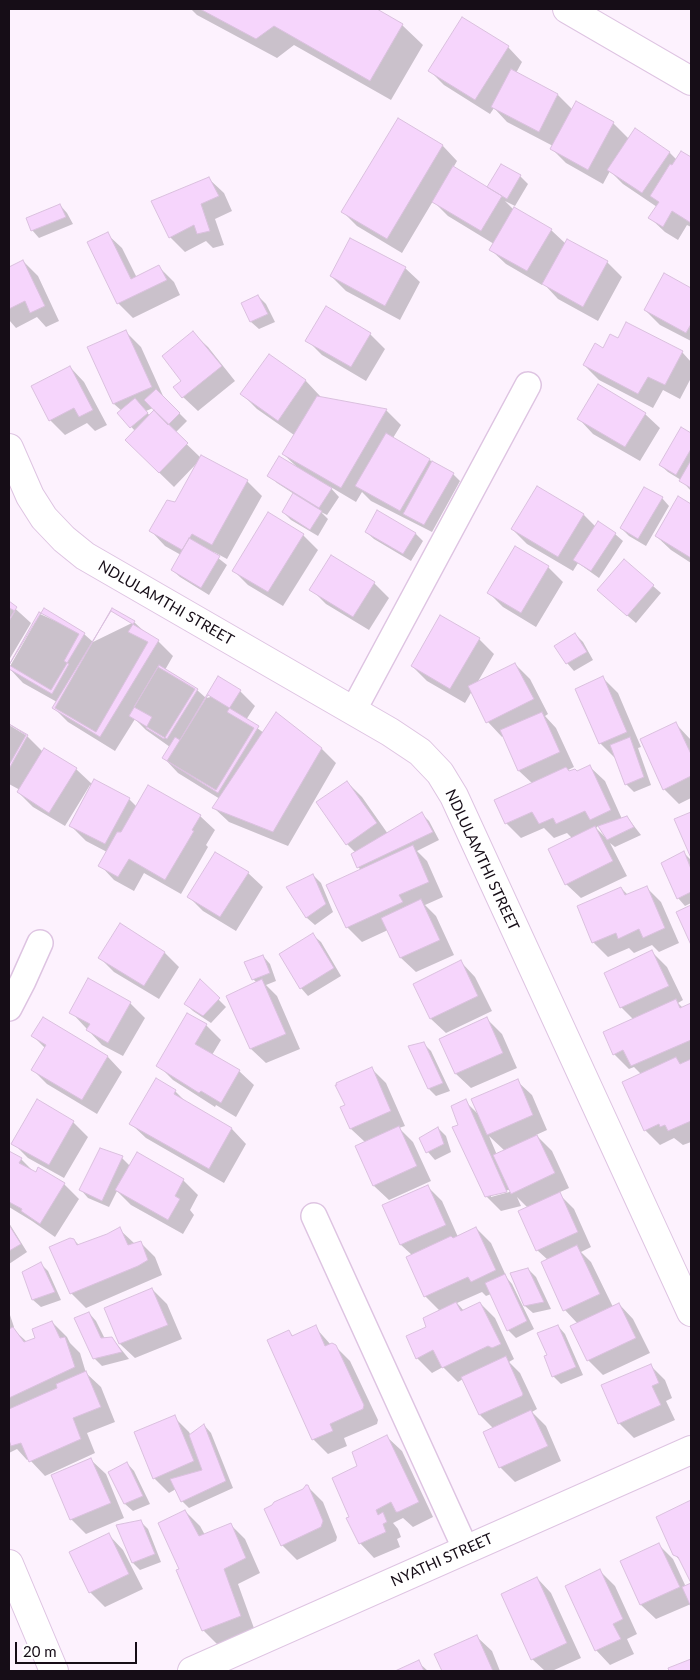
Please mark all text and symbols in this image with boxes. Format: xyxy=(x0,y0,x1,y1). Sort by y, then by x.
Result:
street label: NDLULAMTHI STREET xyxy=(95,557,237,649)
street label: NDLULAMTHI STREET xyxy=(441,786,523,934)
street label: NYATHI STREET xyxy=(388,1529,496,1591)
scale bar xyxy=(18,1632,140,1664)
text: 20 m xyxy=(23,1642,57,1660)

